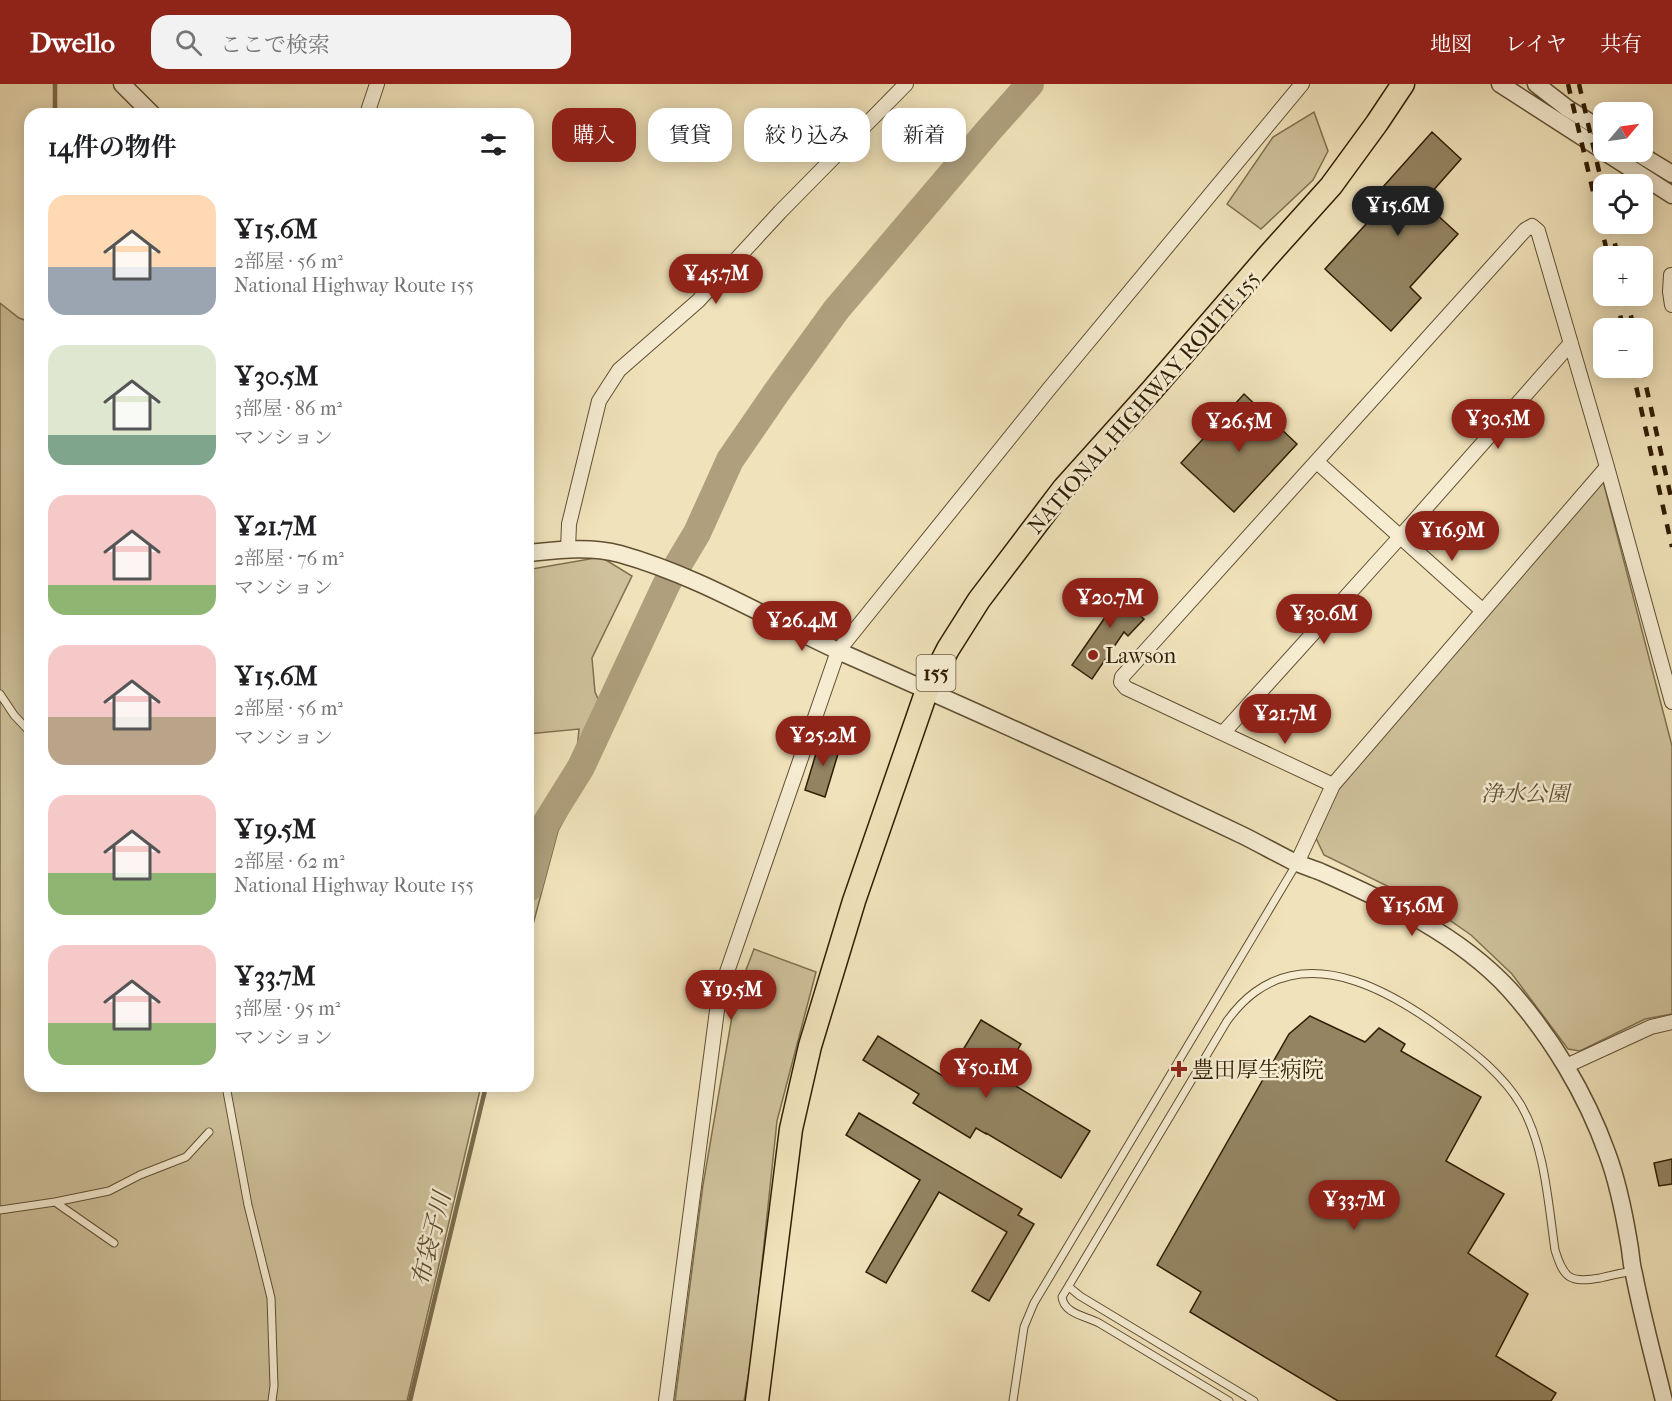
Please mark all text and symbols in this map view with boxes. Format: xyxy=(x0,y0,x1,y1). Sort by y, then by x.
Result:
search box xyxy=(151,15,571,69)
text: Dwello xyxy=(30,26,115,59)
icon: search xyxy=(172,26,205,59)
text: ここで検索 xyxy=(220,32,330,58)
text: 地図 xyxy=(1430,32,1472,56)
text: レイヤ xyxy=(1505,32,1567,56)
text: 共有 xyxy=(1600,32,1642,56)
north arrow xyxy=(1593,102,1653,162)
map controls xyxy=(1593,102,1653,378)
chip: 購入 xyxy=(552,108,636,162)
chip: 賃貸 xyxy=(648,108,732,162)
chip: 絞り込み xyxy=(744,108,870,162)
chip: 新着 xyxy=(882,108,966,162)
icon: filters xyxy=(477,128,510,161)
text: 14件の物件 xyxy=(48,132,177,163)
button: locate xyxy=(1593,174,1653,234)
pin: ¥15.6M xyxy=(1349,186,1447,237)
text: ¥15.6M xyxy=(1366,194,1430,217)
text: ¥15.6M xyxy=(234,214,318,245)
icon: home xyxy=(96,219,168,291)
button: + xyxy=(1593,246,1653,306)
text: 2部屋 · 56 m² xyxy=(234,250,343,273)
pin: ¥45.7M xyxy=(667,254,765,305)
text: ¥45.7M xyxy=(683,262,749,285)
street label: NATIONAL HIGHWAY ROUTE 155 xyxy=(1022,266,1265,540)
text: National Highway Route 155 xyxy=(234,274,474,297)
button: − xyxy=(1593,318,1653,378)
text: ¥30.5M xyxy=(234,361,318,392)
icon: home xyxy=(96,369,168,441)
text: 3部屋 · 86 m² xyxy=(234,397,342,420)
pin: ¥30.5M xyxy=(1449,399,1547,450)
pin: ¥26.5M xyxy=(1190,402,1288,453)
text: ¥30.5M xyxy=(1466,407,1530,430)
text: ¥26.5M xyxy=(1206,410,1272,433)
text: マンション xyxy=(234,426,333,449)
text: ¥21.7M xyxy=(234,511,317,542)
pin: ¥16.9M xyxy=(1403,511,1501,562)
icon: home xyxy=(96,519,168,591)
text: ¥16.9M xyxy=(1419,519,1485,542)
text: 2部屋 · 76 m² xyxy=(234,547,344,570)
text: マンション xyxy=(234,576,333,599)
pin: ¥20.7M xyxy=(1061,578,1159,629)
text: ¥20.7M xyxy=(1076,586,1144,609)
pin: ¥30.6M xyxy=(1275,594,1373,645)
pin: ¥26.4M xyxy=(753,601,851,652)
text: ¥30.6M xyxy=(1290,602,1358,625)
text: ¥26.4M xyxy=(766,609,838,632)
place label: Lawson xyxy=(1105,643,1177,669)
marker: Lawson xyxy=(1086,648,1100,662)
road number: 155 xyxy=(916,655,956,691)
text: ¥15.6M xyxy=(234,661,318,692)
icon: home xyxy=(96,669,168,741)
pin: ¥21.7M xyxy=(1236,694,1334,745)
text: 2部屋 · 56 m² xyxy=(234,697,343,720)
text: ¥21.7M xyxy=(1253,702,1317,725)
pin: ¥25.2M xyxy=(774,716,872,767)
text: ¥25.2M xyxy=(790,724,856,747)
text: マンション xyxy=(234,726,333,749)
park label: 浄水公園 xyxy=(1481,781,1572,807)
text: ¥19.5M xyxy=(234,814,316,845)
icon: home xyxy=(96,819,168,891)
text: 2部屋 · 62 m² xyxy=(234,850,345,873)
text: National Highway Route 155 xyxy=(234,874,474,897)
pin: ¥15.6M xyxy=(1363,886,1461,937)
text: ¥15.6M xyxy=(1380,894,1444,917)
text: ¥33.7M xyxy=(234,961,315,992)
icon: home xyxy=(96,969,168,1041)
pin: ¥19.5M xyxy=(682,970,780,1021)
text: ¥19.5M xyxy=(699,978,763,1001)
text: 3部屋 · 95 m² xyxy=(234,997,341,1020)
text: マンション xyxy=(234,1026,333,1049)
pin: ¥50.1M xyxy=(937,1048,1035,1099)
text: ¥50.1M xyxy=(954,1056,1018,1079)
place label: 豊田厚生病院 xyxy=(1192,1057,1324,1083)
marker: 豊田厚生病院 xyxy=(1170,1060,1188,1078)
pin: ¥33.7M xyxy=(1305,1180,1403,1231)
water label: 布袋子川 xyxy=(406,1186,457,1289)
text: ¥33.7M xyxy=(1323,1188,1385,1211)

